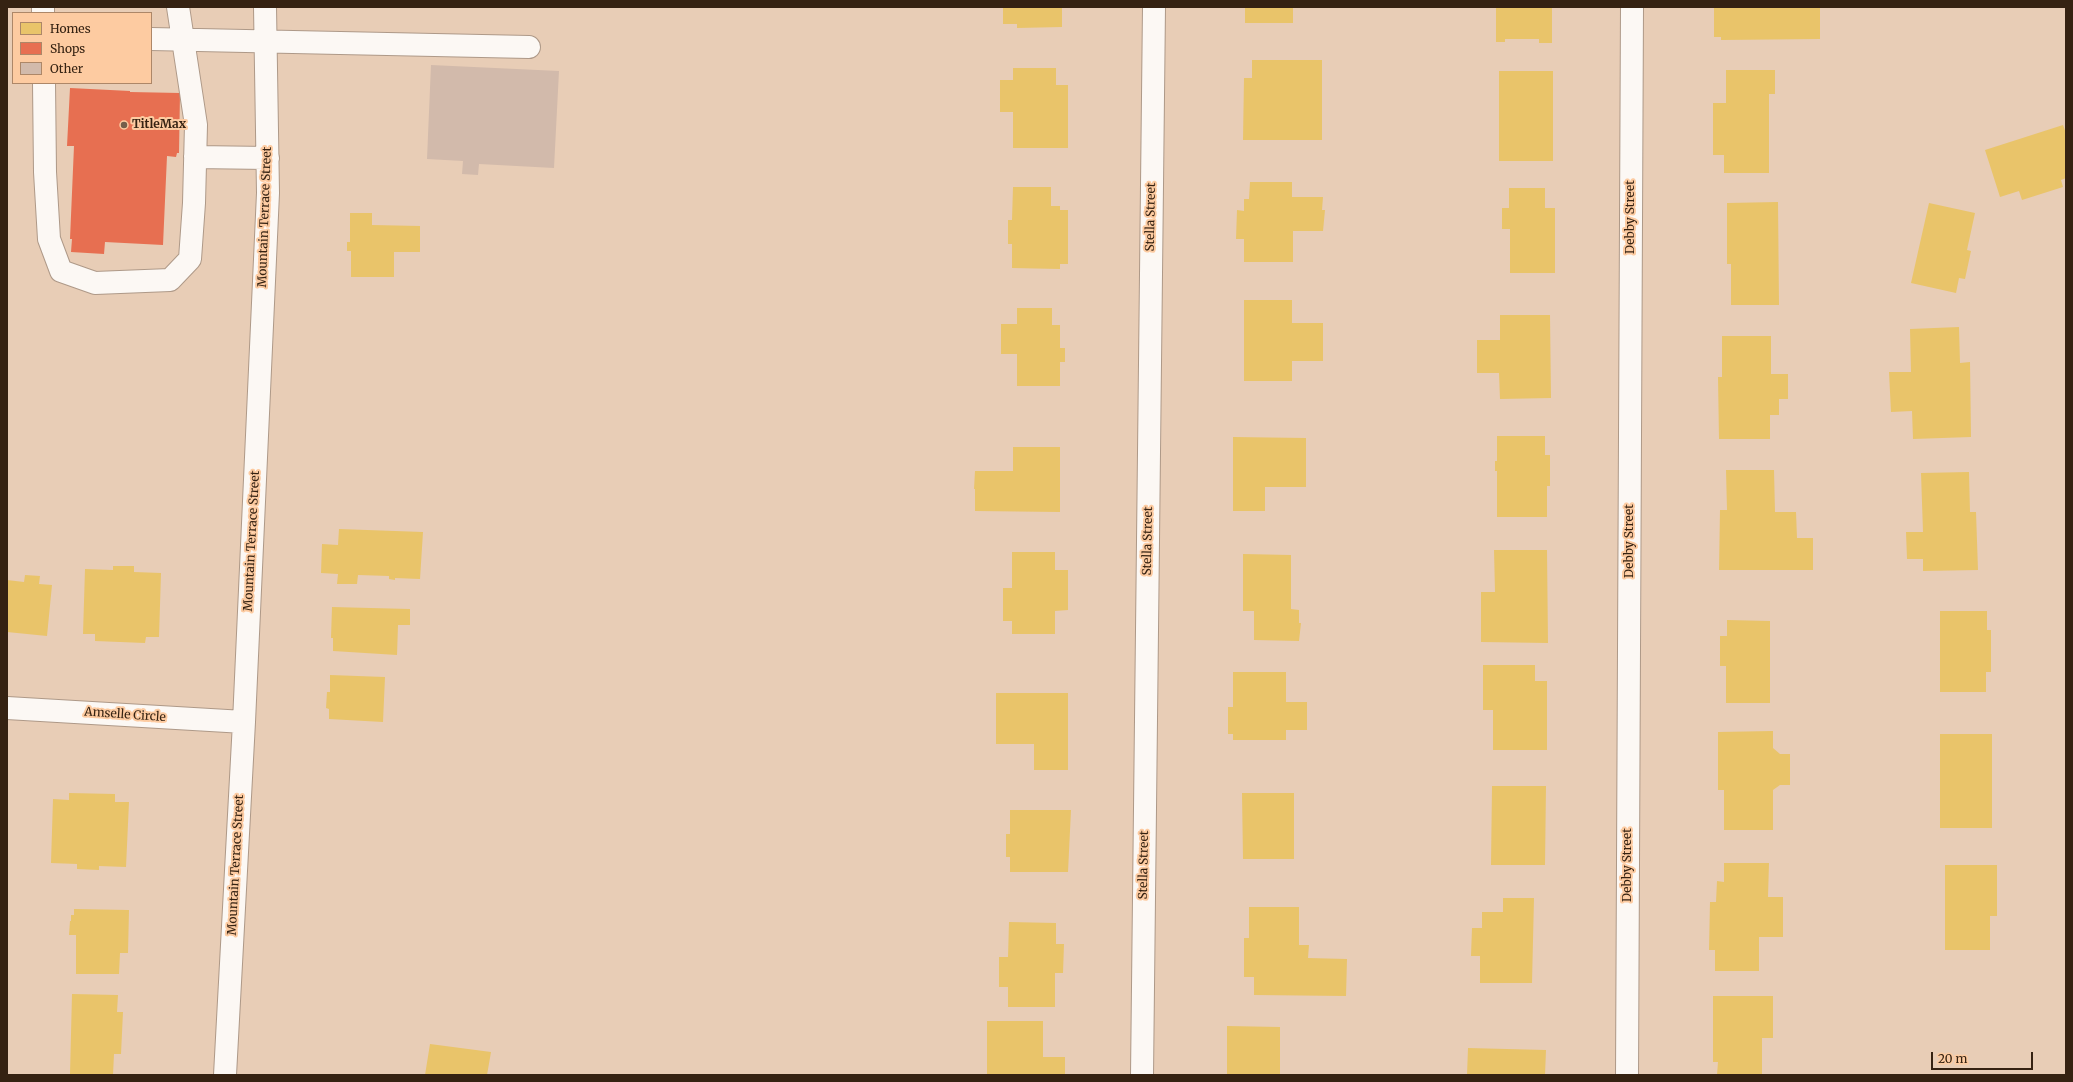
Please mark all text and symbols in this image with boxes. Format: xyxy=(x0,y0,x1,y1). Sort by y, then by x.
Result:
legend xyxy=(12,12,152,84)
text: Homes xyxy=(50,21,91,36)
text: Shops xyxy=(50,41,85,56)
text: Other xyxy=(50,61,83,76)
place label: TitleMax xyxy=(132,118,186,132)
marker: TitleMax xyxy=(119,120,129,130)
street label: Mountain Terrace Street xyxy=(255,146,275,288)
street label: Debby Street xyxy=(1624,180,1638,254)
street label: Stella Street xyxy=(1143,183,1159,251)
street label: Mountain Terrace Street xyxy=(241,470,263,612)
street label: Debby Street xyxy=(1623,504,1637,578)
street label: Stella Street xyxy=(1140,507,1156,575)
street label: Amselle Circle xyxy=(84,705,166,725)
street label: Mountain Terrace Street xyxy=(225,794,247,936)
street label: Debby Street xyxy=(1621,828,1635,902)
street label: Stella Street xyxy=(1136,831,1152,899)
scale bar xyxy=(1933,1044,2035,1070)
text: 20 m xyxy=(1938,1051,1967,1066)

